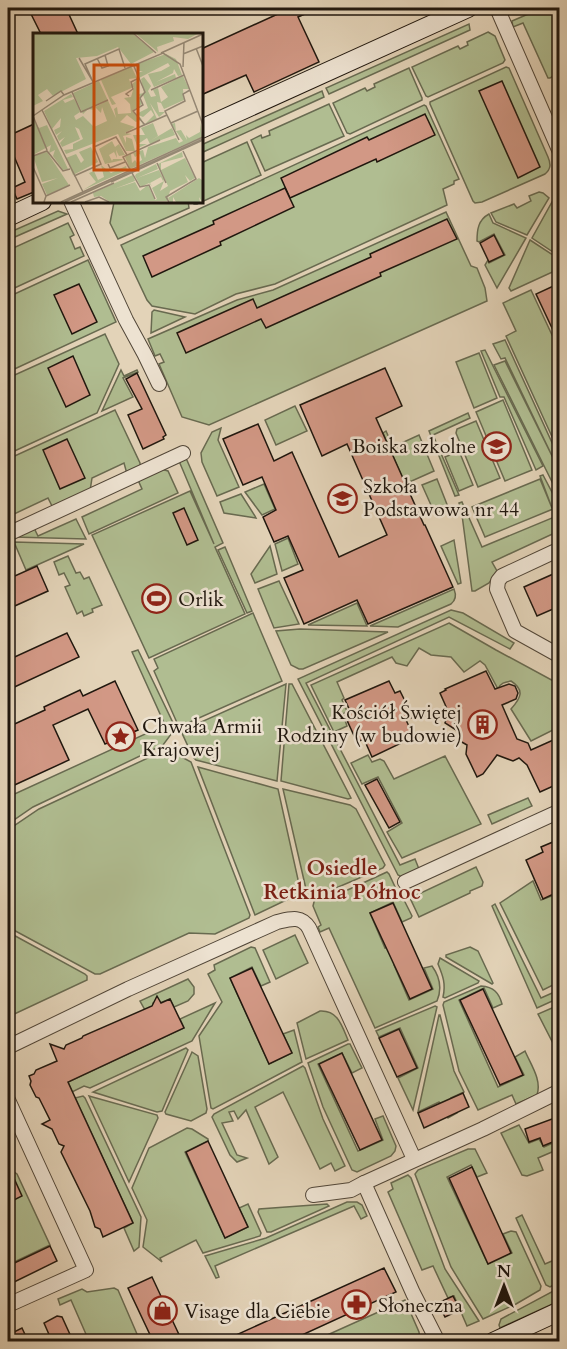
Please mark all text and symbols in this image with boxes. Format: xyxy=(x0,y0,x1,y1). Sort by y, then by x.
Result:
inset map xyxy=(33,33,202,202)
school or university icon: Boiska szkolne xyxy=(481,430,513,462)
place label: Boiska szkolne xyxy=(352,433,476,460)
place label: Szkoła Podstawowa nr 44 xyxy=(363,473,519,523)
school or university icon: Szkoła Podstawowa nr 44 xyxy=(326,482,358,514)
sports icon: Orlik xyxy=(141,583,173,615)
place label: Orlik xyxy=(178,586,224,613)
place label: Kościół Świętej Rodziny (w budowie) xyxy=(277,699,462,749)
building icon: Kościół Świętej Rodziny (w budowie) xyxy=(467,708,499,740)
place label: Chwała Armii Krajowej xyxy=(142,713,263,763)
place icon: Chwała Armii Krajowej xyxy=(105,721,137,753)
district label: Osiedle Retkinia Północ xyxy=(263,854,421,907)
north arrow xyxy=(474,1256,534,1316)
text: N xyxy=(497,1261,511,1283)
pharmacy icon: Słoneczna xyxy=(341,1289,373,1321)
place label: Słoneczna xyxy=(378,1292,463,1319)
shop icon: Visage dla Ciebie xyxy=(147,1295,179,1327)
place label: Visage dla Ciebie xyxy=(184,1298,331,1325)

